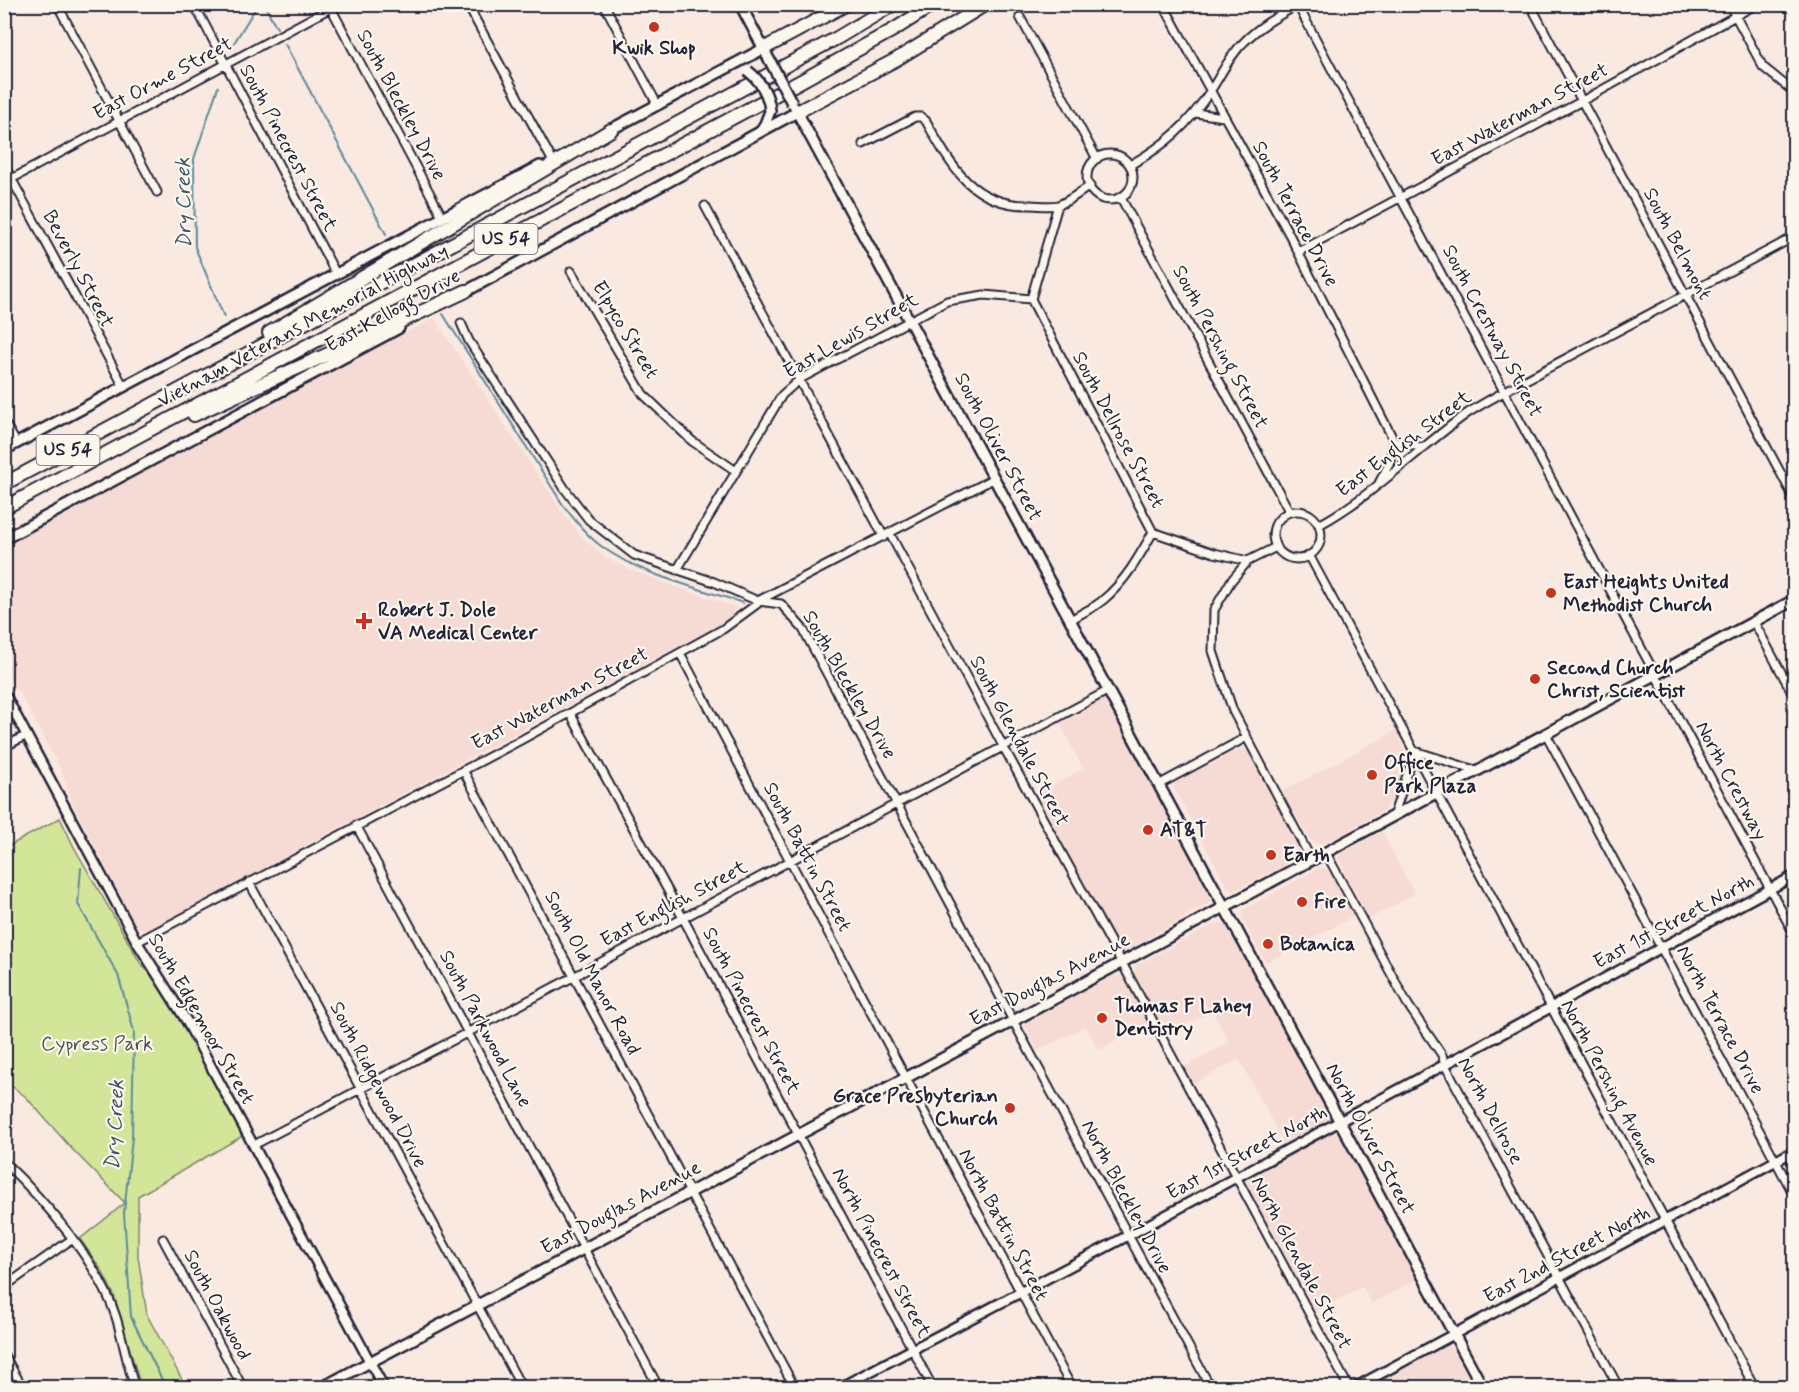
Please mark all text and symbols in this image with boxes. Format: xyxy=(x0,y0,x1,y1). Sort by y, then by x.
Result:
marker: Kwik Shop xyxy=(647,20,661,34)
street label: South Bleckley Drive xyxy=(350,25,452,185)
street label: East Orme Street xyxy=(88,31,238,127)
place label: Kwik Shop xyxy=(612,35,696,62)
street label: East Waterman Street xyxy=(1427,57,1613,173)
street label: South Pinecrest Street xyxy=(232,60,344,237)
street label: South Terrace Drive xyxy=(1245,136,1345,292)
water label: Dry Creek xyxy=(169,157,199,249)
street label: South Belmont xyxy=(1636,183,1718,305)
street label: Beverly Street xyxy=(36,206,120,332)
road number: US 54 xyxy=(474,224,538,254)
street label: Vietnam Veterans Memorial Highway xyxy=(153,238,454,415)
street label: South Crestway Street xyxy=(1435,240,1549,422)
street label: South Pershing Street xyxy=(1164,261,1275,434)
street label: East Kellogg Drive xyxy=(321,263,466,361)
street label: Elpyco Street xyxy=(585,276,665,384)
street label: East Lewis Street xyxy=(779,286,923,385)
street label: South Dellrose Street xyxy=(1065,347,1171,513)
street label: South Oliver Street xyxy=(947,368,1049,526)
street label: East English Street xyxy=(1331,384,1479,505)
road number: US 54 xyxy=(36,435,100,465)
place label: East Heights United Methodist Church xyxy=(1563,569,1729,619)
marker: East Heights United Methodist Church xyxy=(1544,586,1558,600)
place label: Robert J. Dole VA Medical Center xyxy=(378,597,538,647)
street label: South Bleckley Drive xyxy=(795,606,903,764)
marker: Robert J. Dole VA Medical Center xyxy=(355,612,373,630)
street label: East Waterman Street xyxy=(467,641,653,757)
street label: South Glendale Street xyxy=(963,651,1075,831)
place label: Second Church Christ, Scientist xyxy=(1547,655,1685,705)
marker: Second Church Christ, Scientist xyxy=(1528,672,1542,686)
street label: North Crestway xyxy=(1688,717,1774,845)
place label: Office Park Plaza xyxy=(1384,750,1476,800)
marker: Office Park Plaza xyxy=(1365,768,1379,782)
street label: South Battin Street xyxy=(756,777,858,937)
place label: AT&T xyxy=(1160,817,1208,844)
marker: AT&T xyxy=(1141,823,1155,837)
place label: Earth xyxy=(1283,842,1330,869)
marker: Earth xyxy=(1264,848,1278,862)
street label: East English Street xyxy=(596,854,753,956)
street label: East 1st Street North xyxy=(1589,868,1759,976)
street label: South Old Manor Road xyxy=(537,886,647,1060)
place label: Fire xyxy=(1314,889,1346,916)
marker: Fire xyxy=(1295,895,1309,909)
street label: South Pinecrest Street xyxy=(695,923,807,1100)
street label: East Douglas Avenue xyxy=(965,926,1136,1035)
street label: South Edgemoor Street xyxy=(139,929,261,1110)
place label: Botanica xyxy=(1280,931,1355,958)
marker: Botanica xyxy=(1261,937,1275,951)
street label: North Terrace Drive xyxy=(1669,941,1771,1099)
street label: South Parkwood Lane xyxy=(432,946,538,1112)
place label: Thomas F Lahey Dentistry xyxy=(1114,993,1251,1043)
street label: North Pershing Avenue xyxy=(1552,995,1664,1172)
street label: South Ridgewood Drive xyxy=(322,997,433,1174)
marker: Thomas F Lahey Dentistry xyxy=(1095,1011,1109,1025)
park label: Cypress Park xyxy=(41,1031,153,1058)
street label: North Dellrose xyxy=(1450,1053,1530,1170)
street label: North Oliver Street xyxy=(1319,1059,1421,1219)
water label: Dry Creek xyxy=(99,1079,131,1171)
place label: Grace Presbyterian Church xyxy=(833,1083,998,1133)
street label: East 1st Street North xyxy=(1162,1099,1332,1207)
marker: Grace Presbyterian Church xyxy=(1003,1101,1017,1115)
street label: North Bleckley Drive xyxy=(1074,1115,1178,1279)
street label: North Battin Street xyxy=(951,1144,1055,1306)
street label: East Douglas Avenue xyxy=(536,1154,707,1263)
street label: North Pinecrest Street xyxy=(825,1163,937,1343)
street label: North Glendale Street xyxy=(1244,1172,1358,1354)
street label: East 2nd Street North xyxy=(1479,1200,1655,1310)
street label: South Oakwood xyxy=(177,1245,257,1365)

